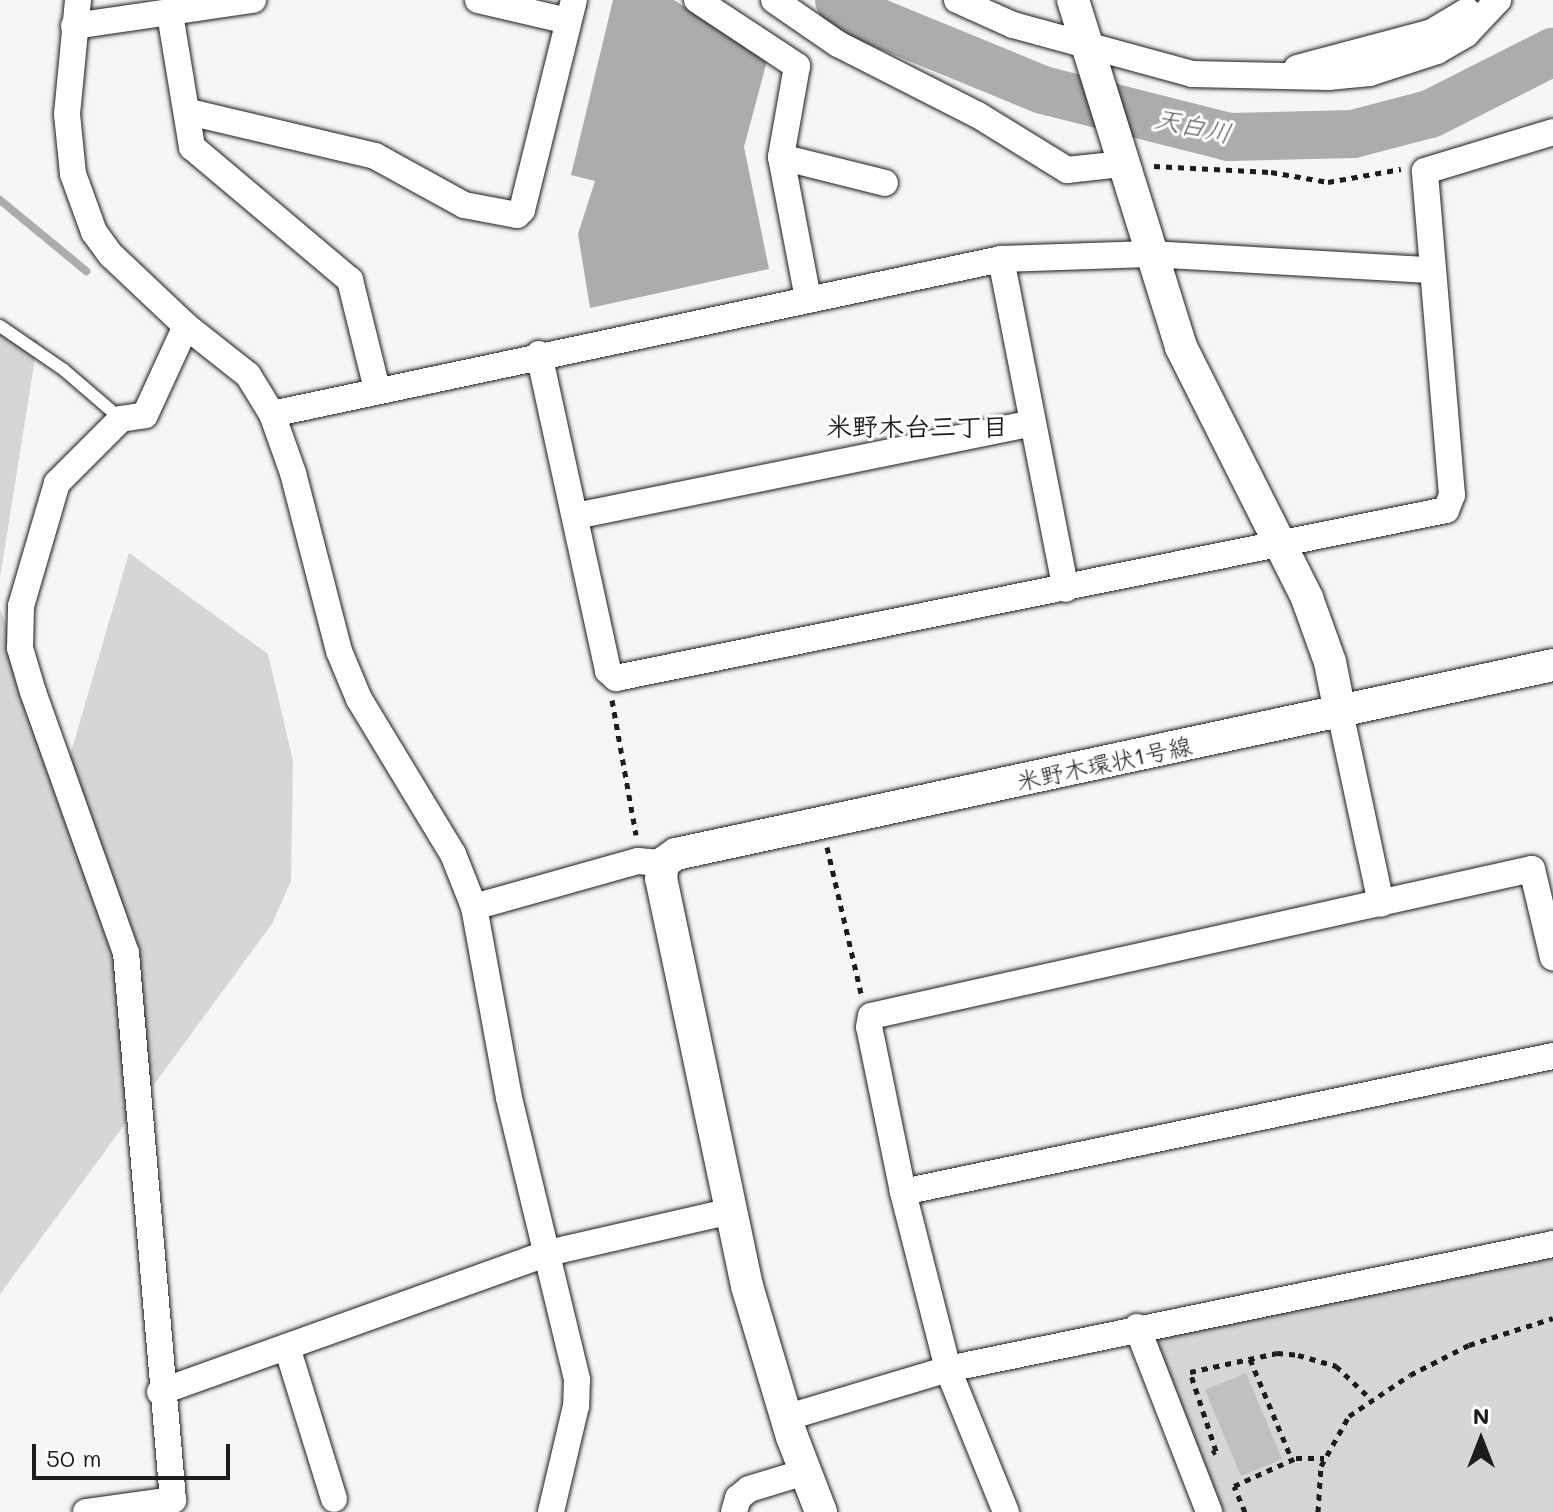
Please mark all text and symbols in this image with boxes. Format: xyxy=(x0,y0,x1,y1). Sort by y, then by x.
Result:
water label: 天白川 xyxy=(1152,103,1234,149)
district label: 米野木台三丁目 xyxy=(826,411,1008,443)
street label: 米野木環状1号線 xyxy=(1014,730,1194,796)
north arrow xyxy=(1441,1400,1521,1480)
text: N xyxy=(1473,1401,1489,1430)
scale bar xyxy=(36,1428,234,1478)
text: 50 m xyxy=(46,1442,102,1473)

